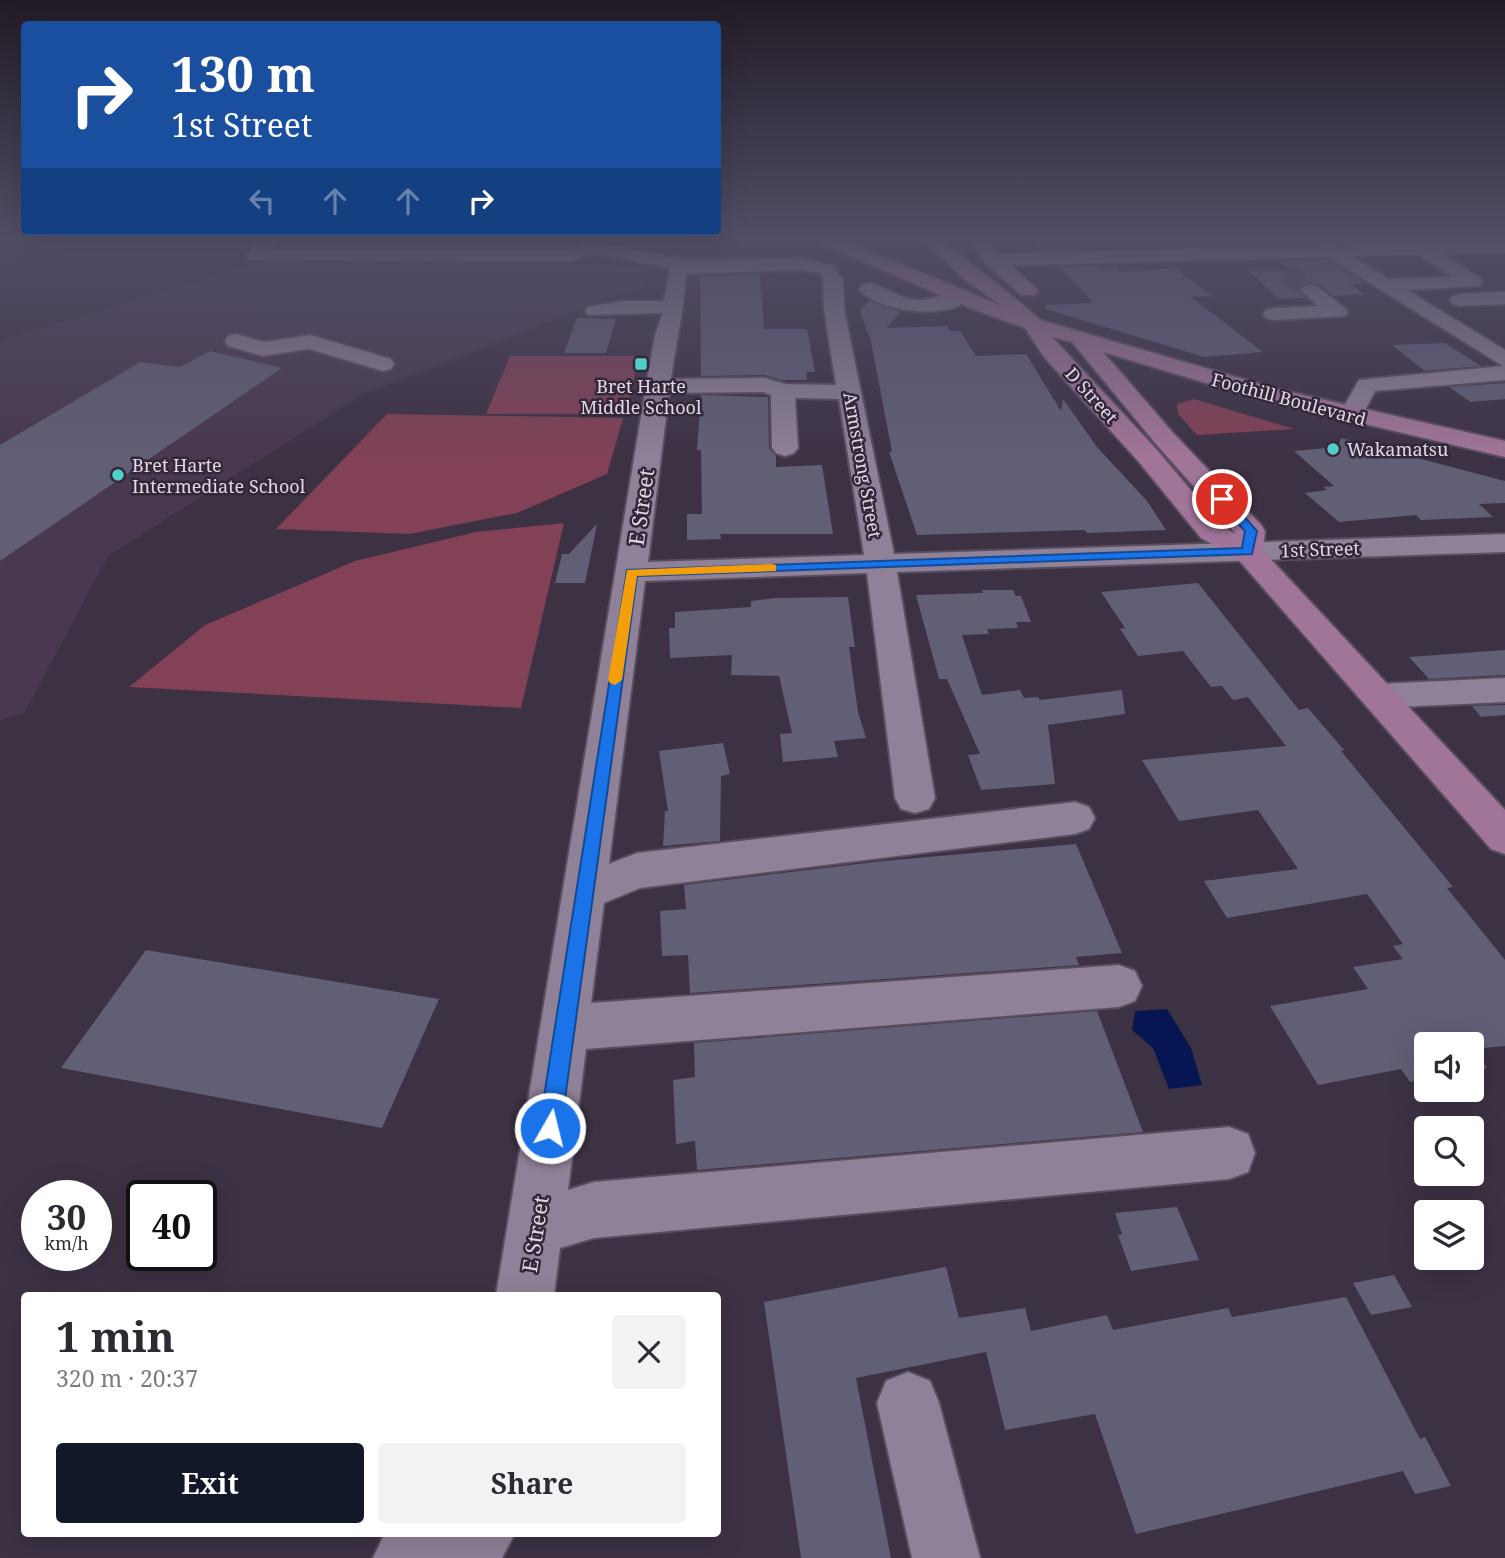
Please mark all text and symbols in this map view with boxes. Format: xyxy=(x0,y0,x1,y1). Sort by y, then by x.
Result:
text: 130 m xyxy=(171,40,315,106)
icon: right xyxy=(56,49,147,140)
text: 1st Street xyxy=(171,103,312,146)
icon: left xyxy=(243,182,281,220)
icon: ahead xyxy=(316,182,354,220)
icon: ahead xyxy=(389,182,427,220)
icon: right xyxy=(462,182,500,220)
marker: Bret Harte Middle School xyxy=(633,356,649,372)
street label: D Street xyxy=(1060,362,1124,428)
street label: Foothill Boulevard xyxy=(1209,367,1369,431)
place label: Bret Harte Middle School xyxy=(580,374,702,419)
street label: Armstrong Street xyxy=(838,390,888,540)
place label: Wakamatsu xyxy=(1347,437,1449,461)
marker: Wakamatsu xyxy=(1325,441,1341,457)
place label: Bret Harte Intermediate School xyxy=(132,453,306,498)
marker: Bret Harte Intermediate School xyxy=(110,467,126,483)
street label: E Street xyxy=(622,467,660,547)
pin xyxy=(1192,469,1252,529)
icon: arrive xyxy=(1203,480,1241,518)
street label: 1st Street xyxy=(1280,536,1360,562)
map controls xyxy=(1414,1032,1484,1270)
button: sound xyxy=(1414,1032,1484,1102)
position arrow xyxy=(513,1091,587,1165)
button: search xyxy=(1414,1116,1484,1186)
speed limit sign: 40 xyxy=(126,1180,217,1271)
text: 30 xyxy=(47,1193,86,1240)
street label: E Street xyxy=(515,1194,555,1274)
button: layers xyxy=(1414,1200,1484,1270)
text: km/h xyxy=(44,1231,89,1255)
text: 1 min xyxy=(56,1307,175,1364)
button: close xyxy=(612,1315,686,1389)
text: 320 m · 20:37 xyxy=(56,1362,198,1394)
button: Exit xyxy=(56,1443,364,1523)
button: Share xyxy=(378,1443,686,1523)

